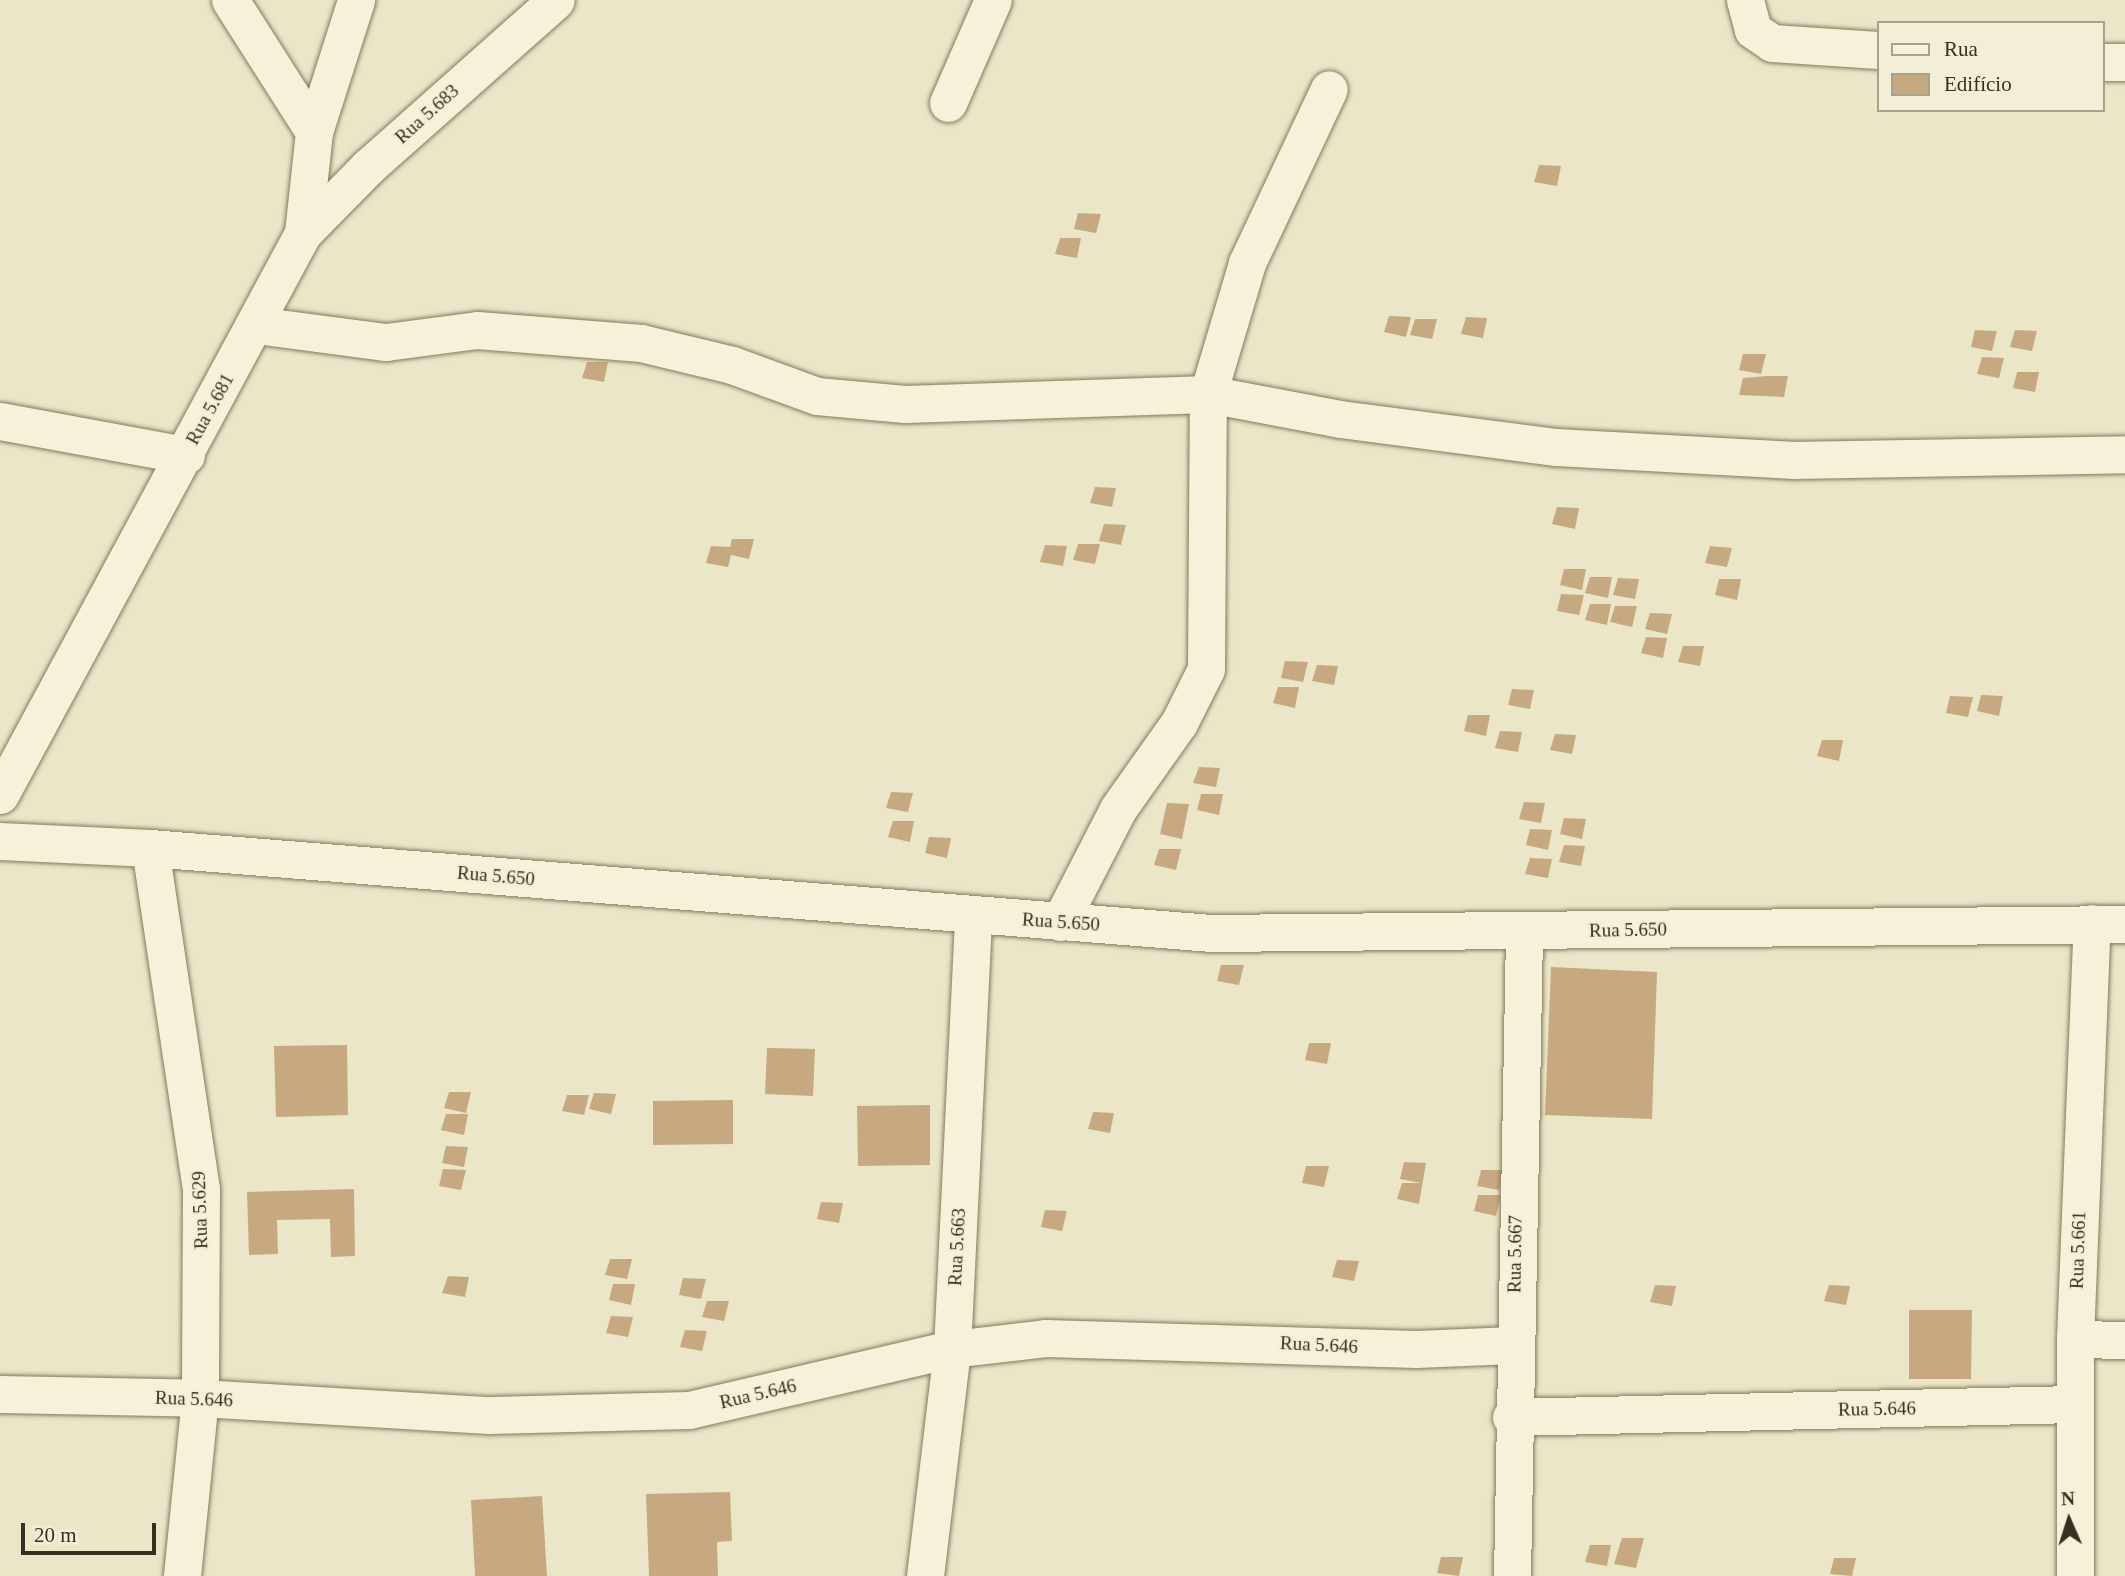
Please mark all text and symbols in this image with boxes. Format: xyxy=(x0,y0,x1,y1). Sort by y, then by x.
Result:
legend xyxy=(1876,21,2104,112)
text: Rua xyxy=(1944,37,1978,61)
text: Edifício xyxy=(1944,72,2012,96)
street label: Rua 5.683 xyxy=(390,79,464,149)
street label: Rua 5.681 xyxy=(181,369,239,449)
street label: Rua 5.650 xyxy=(456,861,536,891)
street label: Rua 5.650 xyxy=(1021,908,1101,936)
street label: Rua 5.650 xyxy=(1589,918,1667,942)
street label: Rua 5.629 xyxy=(187,1171,213,1249)
street label: Rua 5.663 xyxy=(944,1207,970,1287)
street label: Rua 5.661 xyxy=(2065,1211,2091,1289)
street label: Rua 5.667 xyxy=(1503,1215,1527,1293)
street label: Rua 5.646 xyxy=(1279,1332,1359,1358)
street label: Rua 5.646 xyxy=(717,1374,799,1414)
street label: Rua 5.646 xyxy=(155,1386,233,1412)
street label: Rua 5.646 xyxy=(1838,1397,1916,1421)
north arrow xyxy=(2034,1485,2104,1555)
text: N xyxy=(2060,1488,2075,1509)
scale bar xyxy=(24,1510,159,1554)
text: 20 m xyxy=(34,1523,77,1547)

